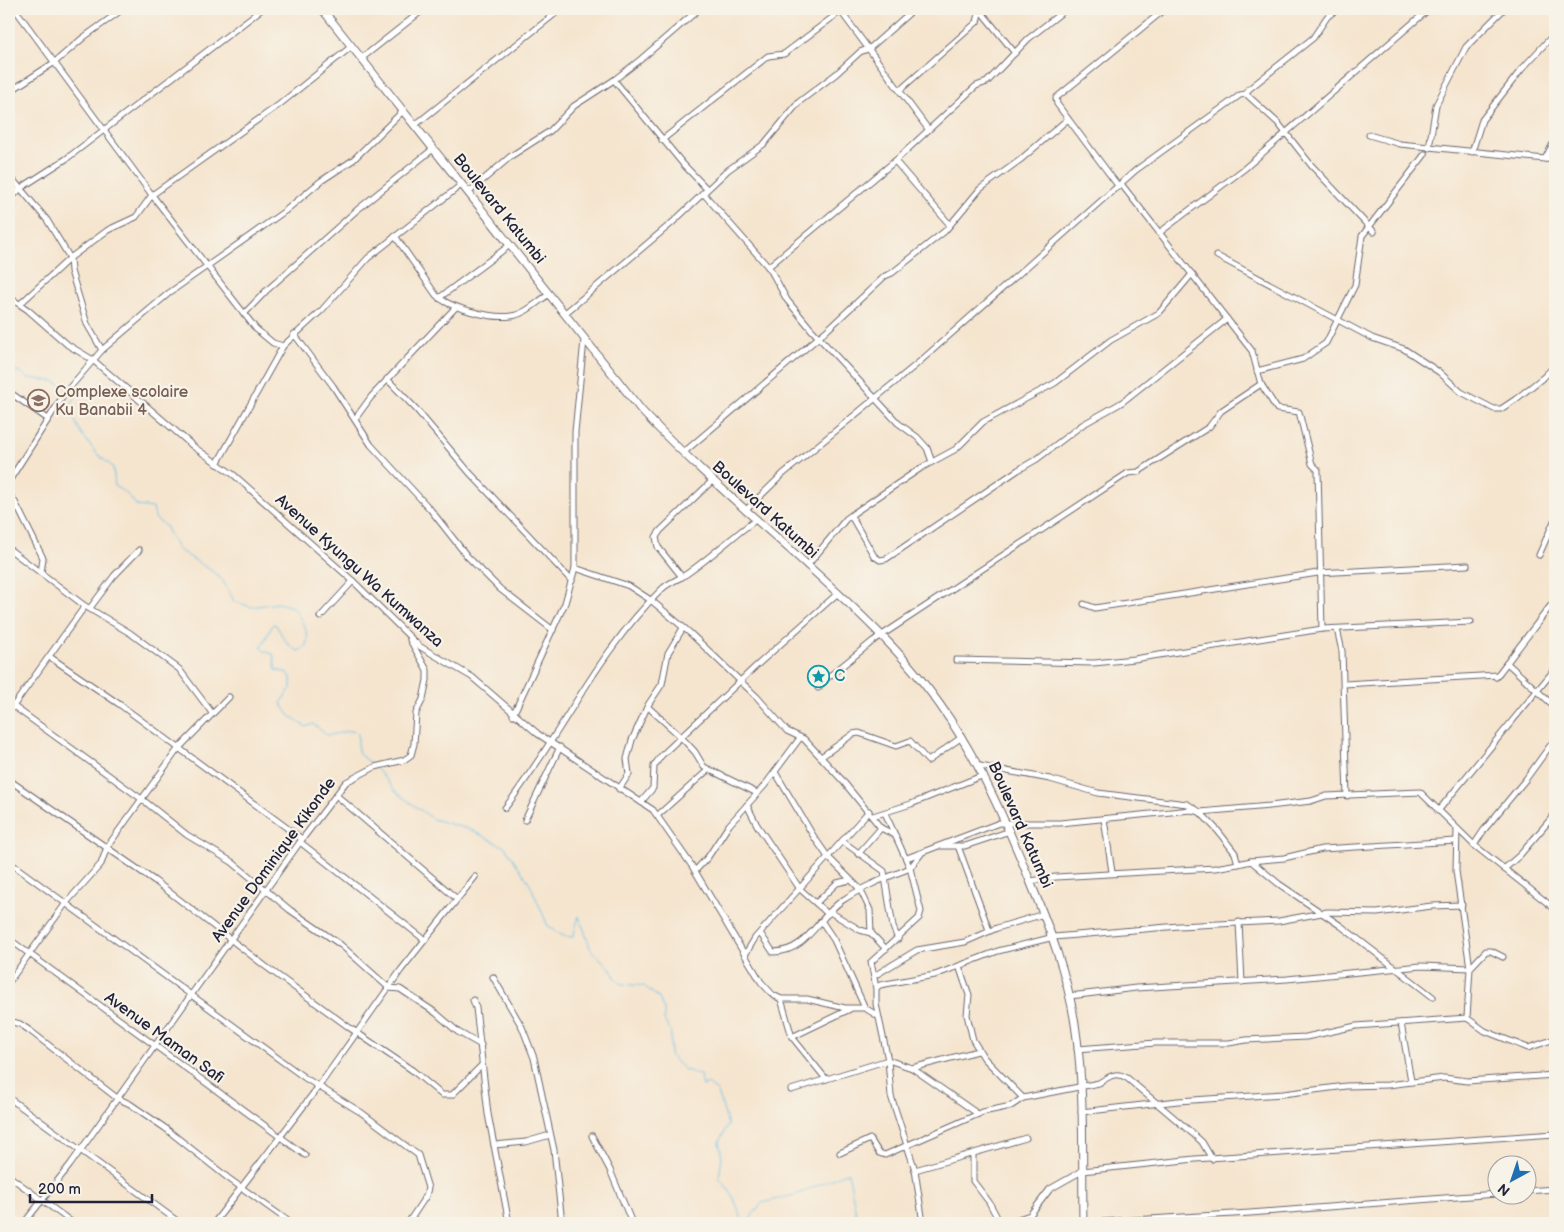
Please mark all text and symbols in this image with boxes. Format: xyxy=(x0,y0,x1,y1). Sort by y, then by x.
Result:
street label: Boulevard Katumbi xyxy=(449,150,549,268)
place label: Complexe scolaire Ku Banabii 4 xyxy=(55,383,189,420)
school or university icon: Complexe scolaire Ku Banabii 4 xyxy=(27,389,51,413)
street label: Boulevard Katumbi xyxy=(708,457,822,563)
street label: Avenue Kyungu Wa Kumwanza xyxy=(271,491,447,651)
place icon: C xyxy=(806,664,830,688)
place label: C xyxy=(834,667,845,686)
street label: Boulevard Katumbi xyxy=(984,759,1056,891)
street label: Avenue Dominique Kikonde xyxy=(208,774,340,946)
street label: Avenue Maman Safi xyxy=(101,988,227,1088)
north arrow xyxy=(1486,1154,1536,1204)
scale bar xyxy=(30,1172,152,1204)
text: 200 m xyxy=(38,1180,81,1199)
text: N xyxy=(1494,1180,1513,1199)

